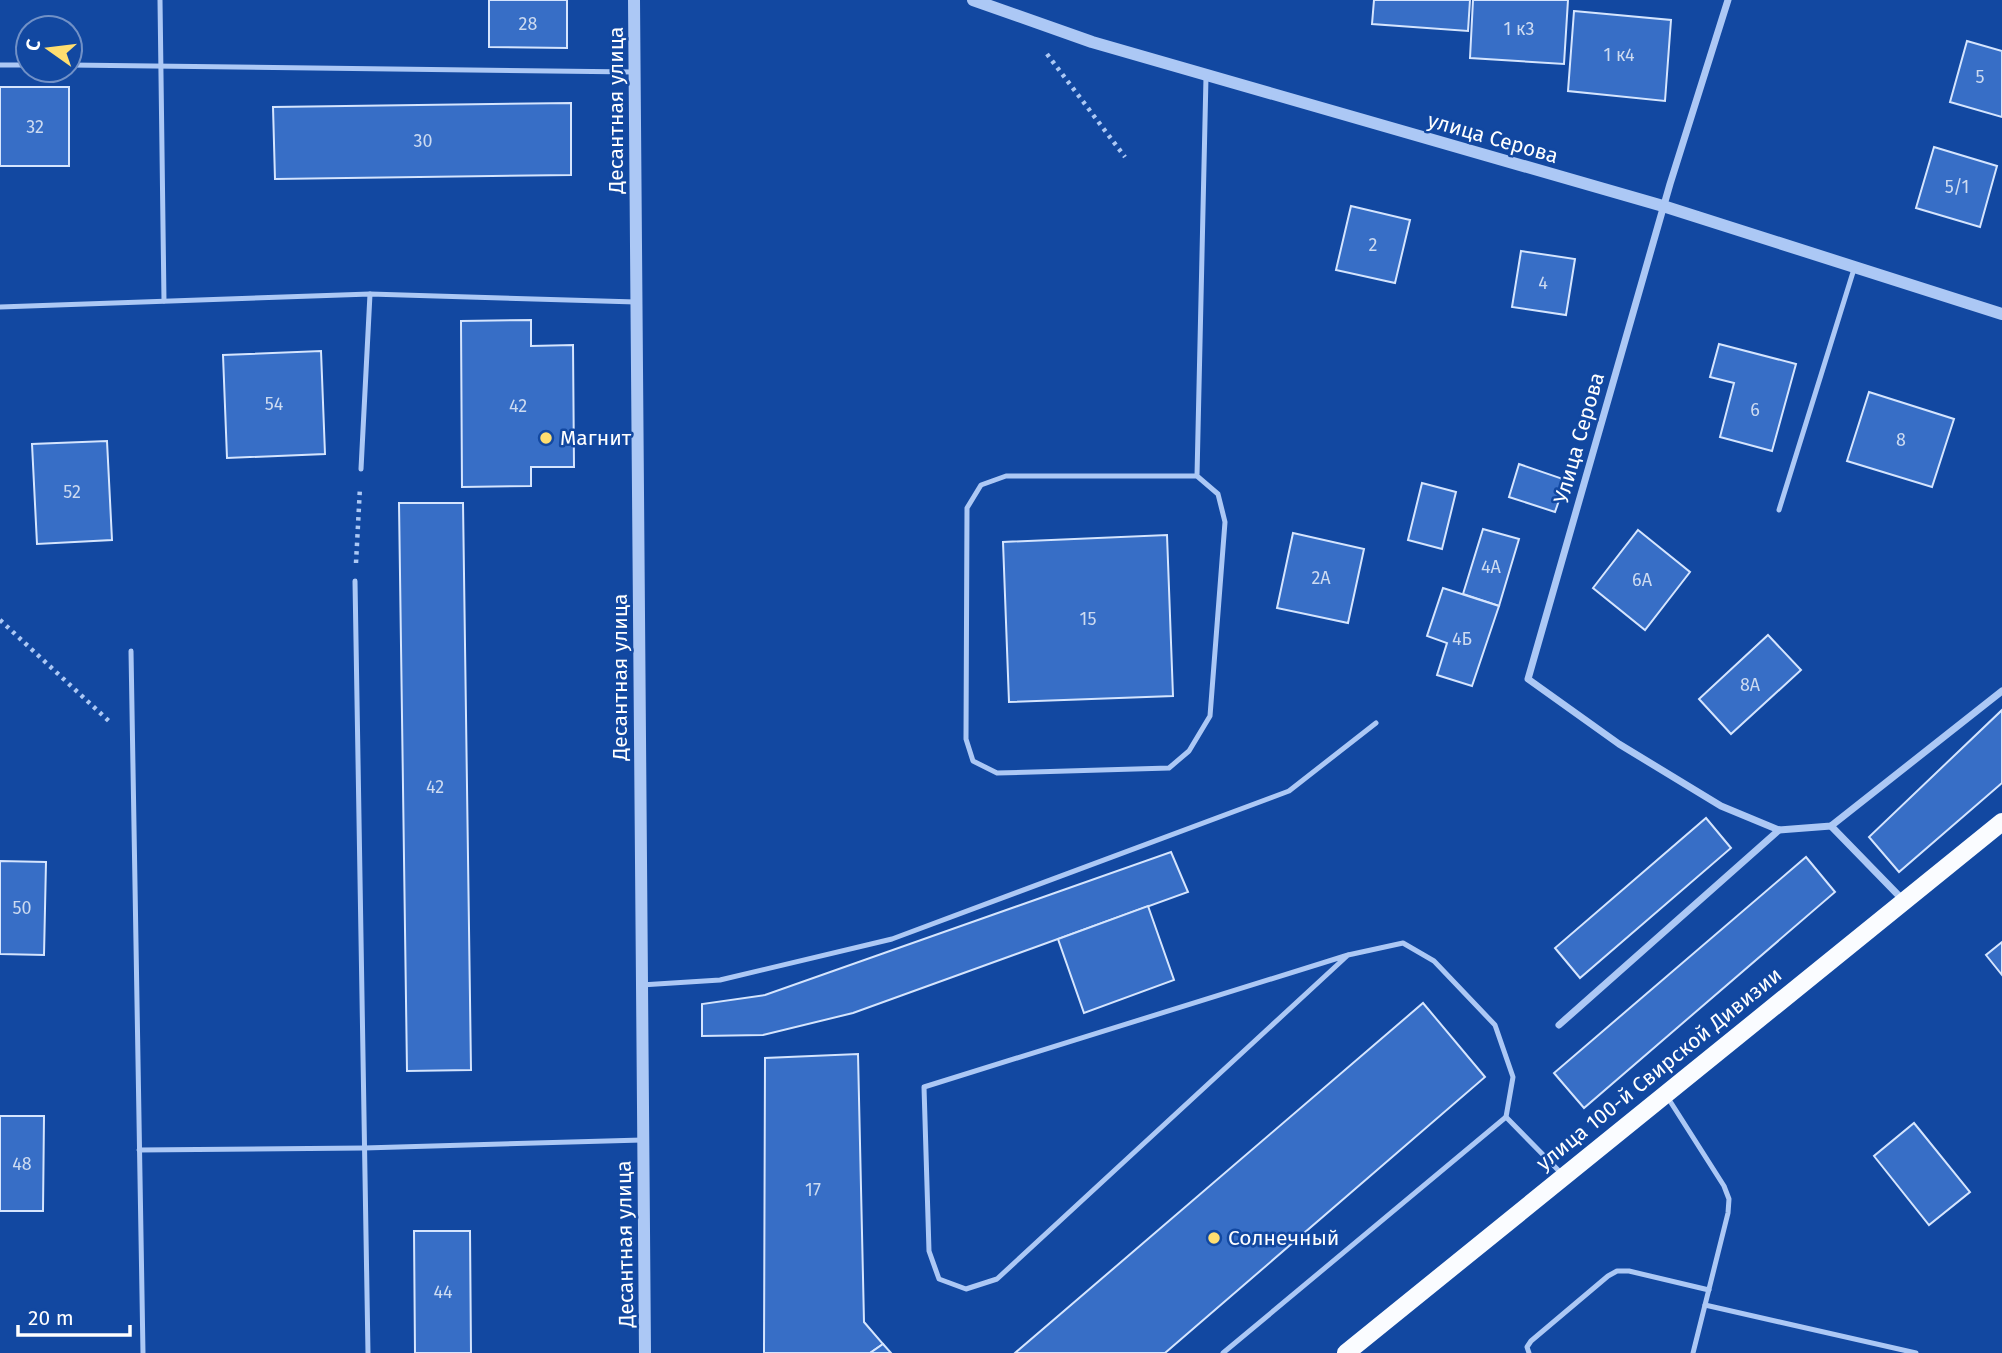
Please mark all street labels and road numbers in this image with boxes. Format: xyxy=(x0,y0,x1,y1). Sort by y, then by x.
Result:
street label: Десантная улица xyxy=(603,27,629,194)
street label: улица Серова xyxy=(1425,107,1561,169)
street label: Улица Серова xyxy=(1548,370,1610,506)
street label: Десантная улица xyxy=(607,594,633,761)
street label: улица 100-й Свирской Дивизии xyxy=(1531,962,1787,1176)
street label: Десантная улица xyxy=(611,1160,639,1329)

